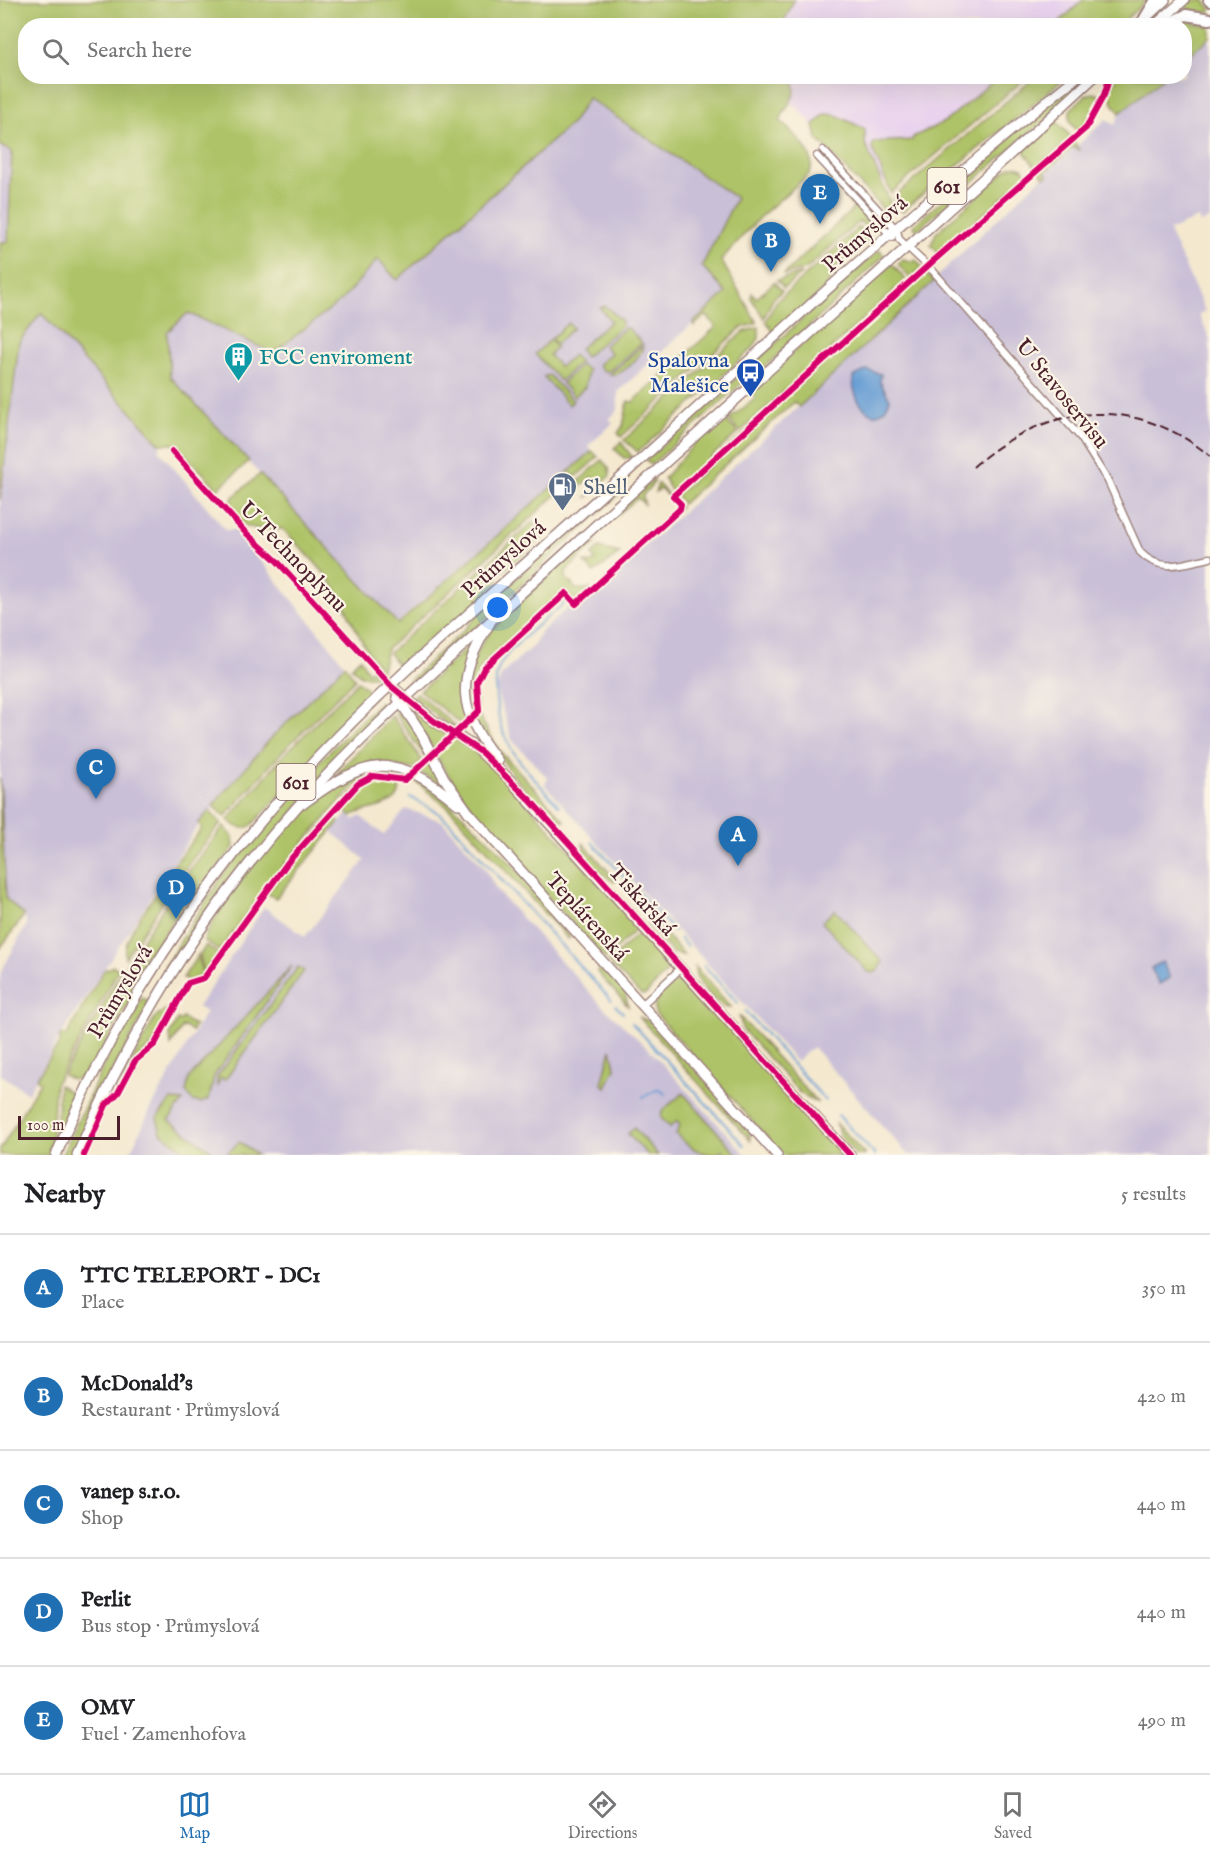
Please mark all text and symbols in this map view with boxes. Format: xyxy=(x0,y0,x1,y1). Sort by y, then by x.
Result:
search box xyxy=(18,18,1192,84)
icon: search xyxy=(39,35,72,68)
text: Search here xyxy=(87,37,192,65)
road number: 601 xyxy=(928,168,966,204)
pin: E xyxy=(800,174,840,224)
street label: Průmyslová xyxy=(817,189,914,279)
pin: B xyxy=(752,222,790,272)
street label: U Stavoservisu xyxy=(1009,334,1114,455)
building icon: FCC enviroment xyxy=(222,340,254,382)
place label: FCC enviroment xyxy=(259,344,413,372)
place label: Spalovna Malešice xyxy=(648,347,729,400)
bus stop icon: Spalovna Malešice xyxy=(734,356,766,398)
fuel station icon: Shell xyxy=(546,470,578,512)
place label: Shell xyxy=(583,474,628,502)
street label: U Technoplynu xyxy=(233,496,353,619)
street label: Průmyslová xyxy=(456,514,553,605)
your location xyxy=(483,593,512,622)
pin: C xyxy=(76,750,116,799)
road number: 601 xyxy=(276,764,316,800)
pin: A xyxy=(718,816,758,866)
street label: Tiskařská xyxy=(602,858,682,943)
street label: Teplárenská xyxy=(539,867,634,968)
pin: D xyxy=(156,870,195,919)
street label: Průmyslová xyxy=(82,940,160,1044)
scale bar xyxy=(18,1113,120,1140)
text: 100 m xyxy=(27,1116,64,1136)
text: Nearby xyxy=(24,1178,105,1211)
text: 5 results xyxy=(1121,1182,1186,1207)
text: TTC TELEPORT - DC1 xyxy=(81,1262,321,1290)
text: A xyxy=(37,1276,50,1301)
text: 350 m xyxy=(1142,1276,1186,1301)
text: Place xyxy=(81,1290,124,1315)
text: McDonald's xyxy=(81,1370,193,1398)
text: B xyxy=(37,1384,50,1409)
text: 420 m xyxy=(1137,1384,1186,1409)
text: Restaurant · Průmyslová xyxy=(81,1398,280,1423)
text: vanep s.r.o. xyxy=(81,1478,180,1506)
text: C xyxy=(36,1492,51,1517)
text: 440 m xyxy=(1137,1492,1186,1517)
text: Shop xyxy=(81,1506,123,1531)
text: Perlit xyxy=(81,1586,131,1614)
text: D xyxy=(35,1600,52,1625)
text: 440 m xyxy=(1137,1600,1186,1625)
text: Bus stop · Průmyslová xyxy=(81,1614,259,1639)
text: OMV xyxy=(81,1694,134,1722)
text: E xyxy=(37,1708,50,1733)
text: 490 m xyxy=(1138,1708,1186,1733)
text: Fuel · Zamenhofova xyxy=(81,1722,246,1747)
tab: Map xyxy=(178,1788,211,1844)
tab: Directions xyxy=(568,1788,637,1844)
tab: Saved xyxy=(994,1788,1032,1844)

